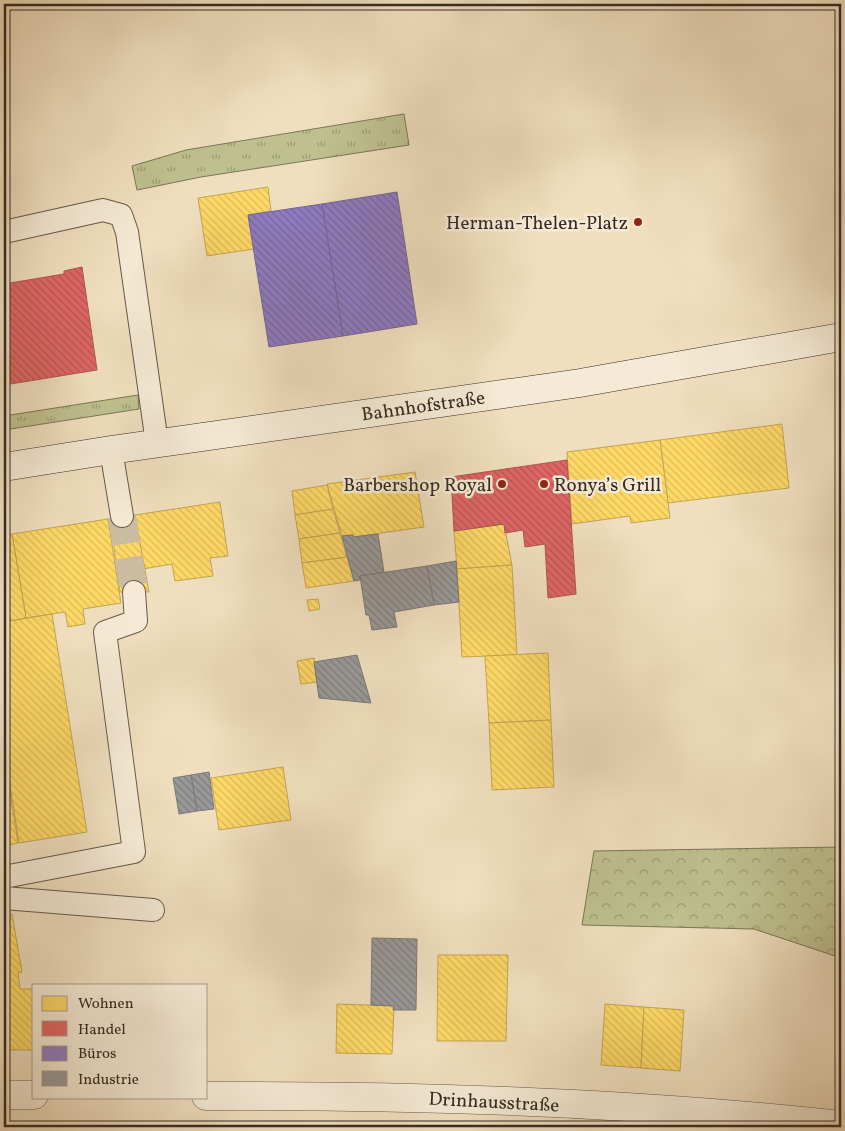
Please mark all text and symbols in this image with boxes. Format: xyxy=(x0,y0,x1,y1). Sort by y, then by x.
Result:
place label: Herman-Thelen-Platz xyxy=(446,211,628,237)
marker: Herman-Thelen-Platz xyxy=(632,216,644,228)
street label: Bahnhofstraße xyxy=(360,385,487,429)
place label: Barbershop Royal xyxy=(343,473,492,499)
place label: Ronya’s Grill xyxy=(554,473,661,499)
marker: Barbershop Royal xyxy=(496,478,508,490)
marker: Ronya’s Grill xyxy=(538,478,550,490)
legend xyxy=(32,984,208,1098)
text: Wohnen xyxy=(78,994,134,1015)
text: Handel xyxy=(78,1020,126,1041)
text: Büros xyxy=(78,1044,117,1065)
text: Industrie xyxy=(78,1070,139,1091)
street label: Drinhausstraße xyxy=(428,1087,560,1119)

